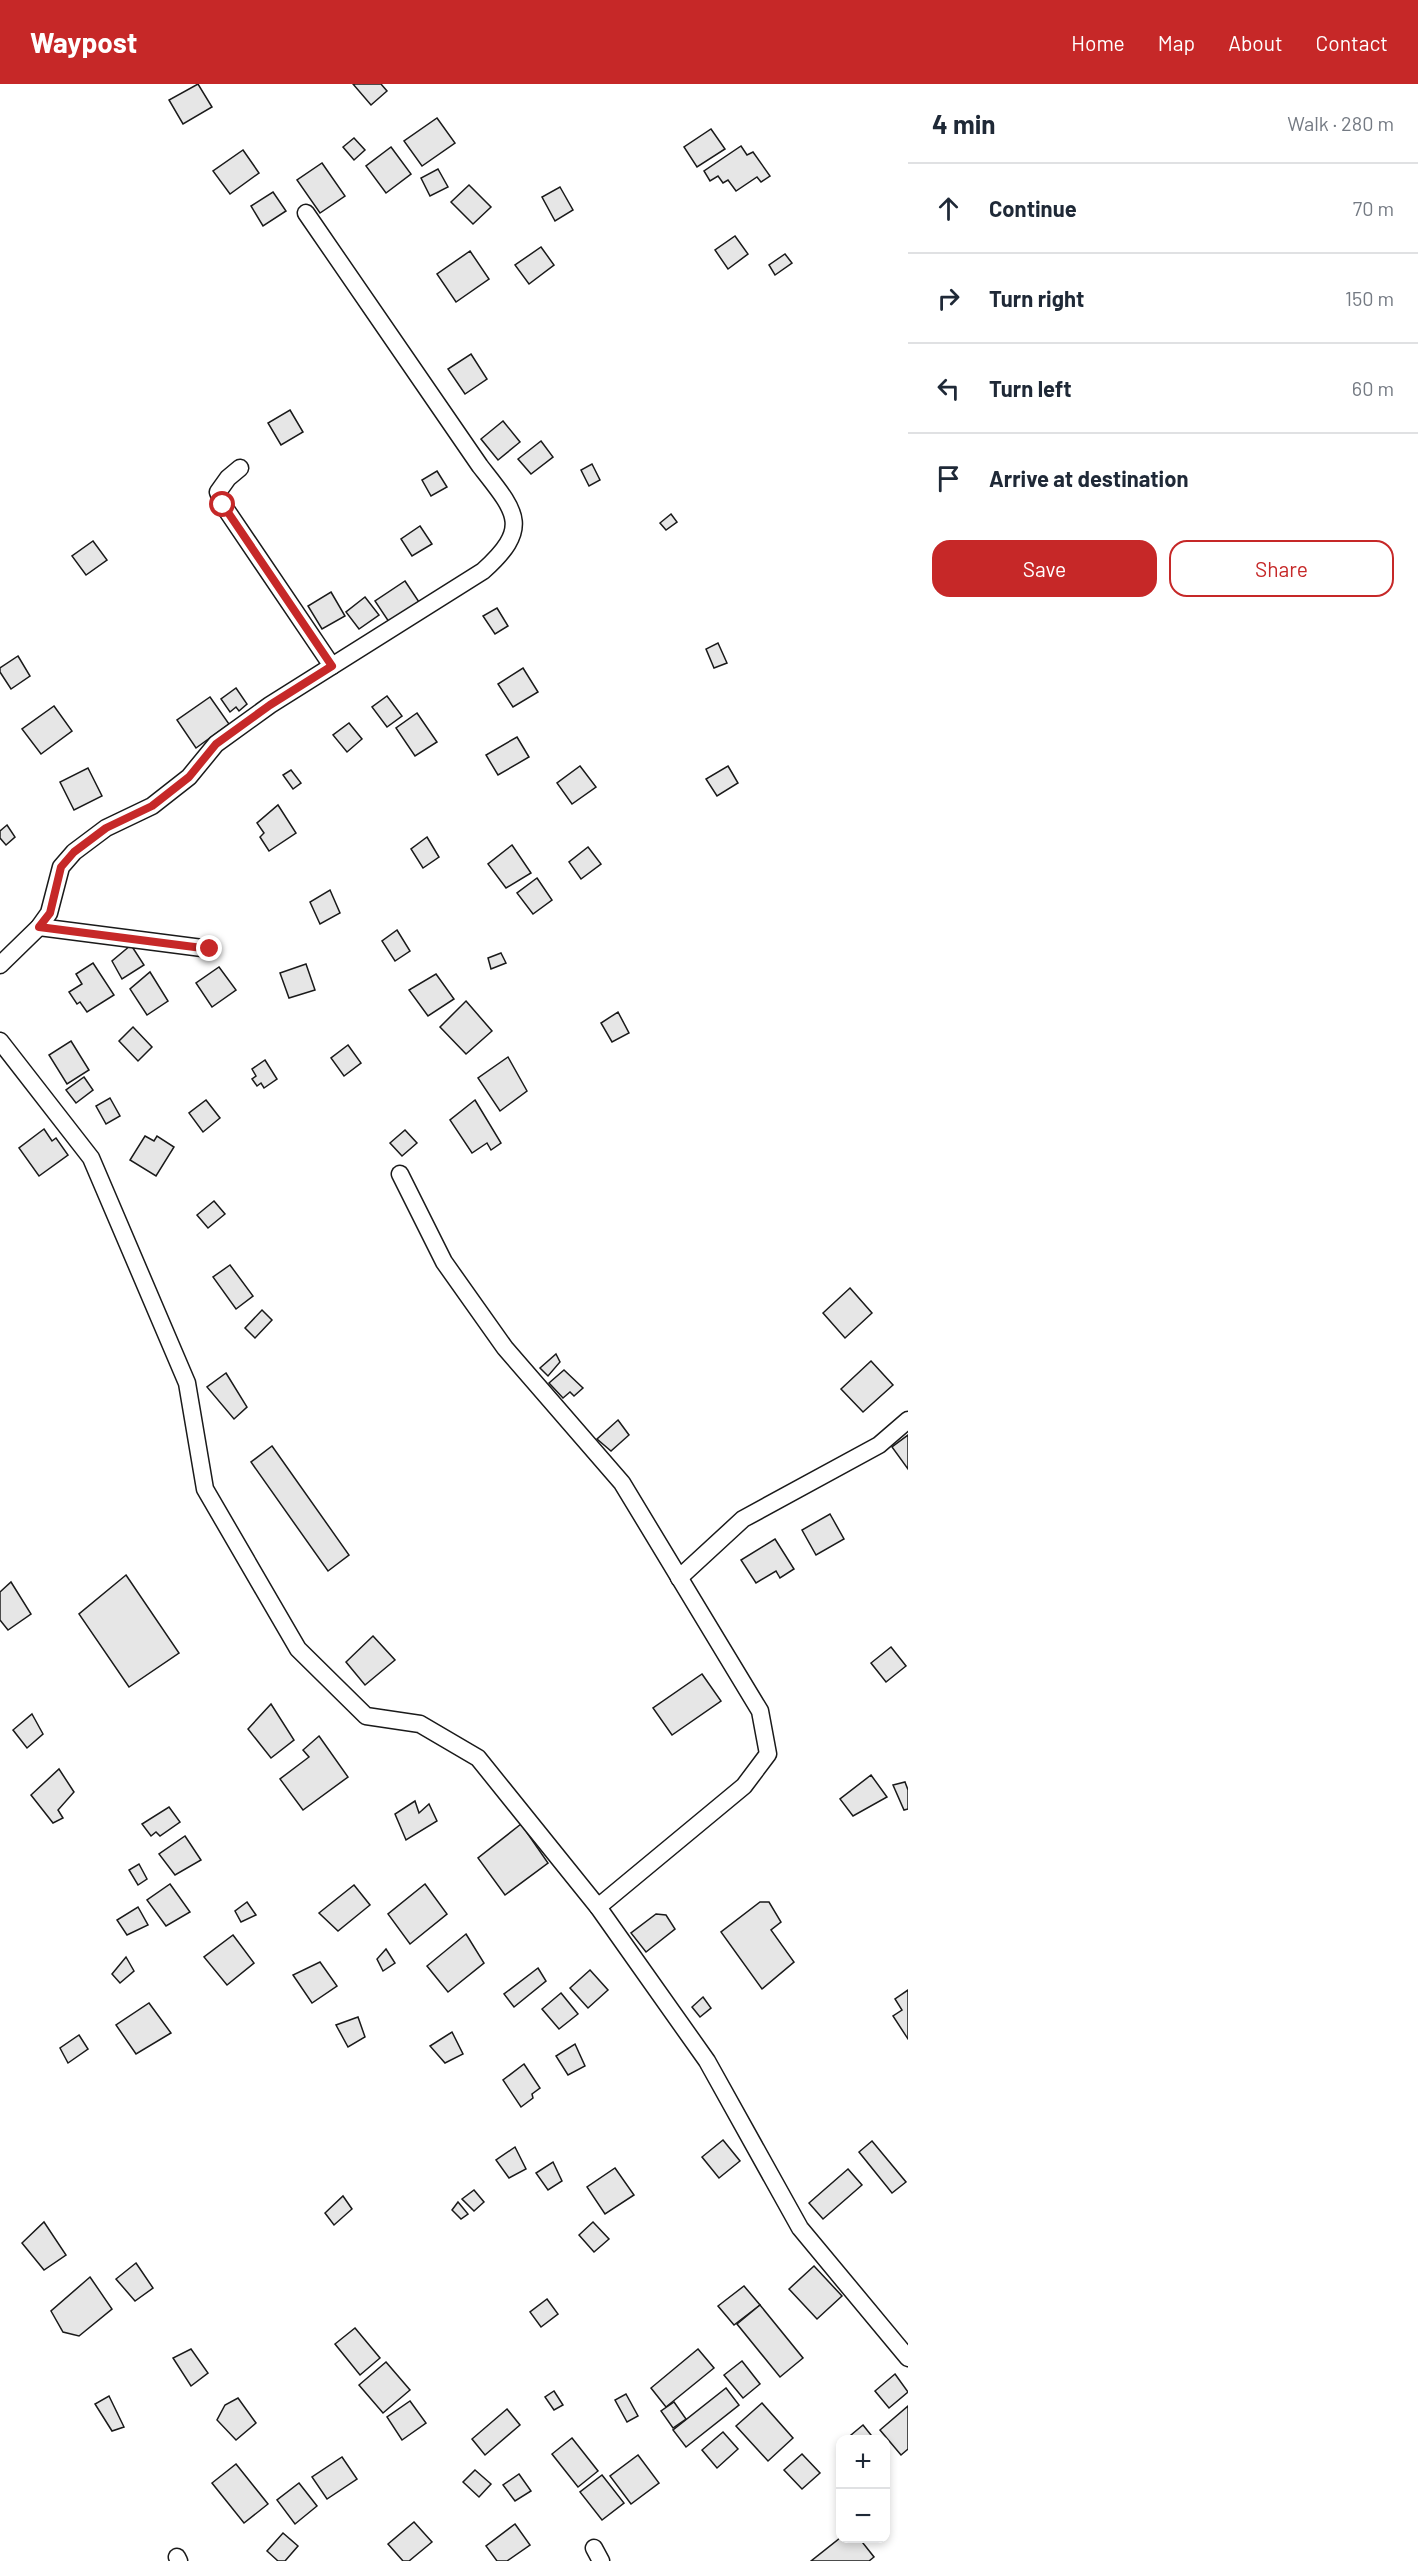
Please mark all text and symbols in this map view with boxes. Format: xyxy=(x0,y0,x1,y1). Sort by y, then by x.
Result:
text: Waypost xyxy=(30,25,137,59)
text: Home xyxy=(1071,30,1125,55)
text: Map xyxy=(1158,30,1195,55)
text: About xyxy=(1228,30,1283,55)
text: Contact xyxy=(1316,30,1388,55)
text: 4 min xyxy=(932,108,996,139)
text: Walk · 280 m xyxy=(1287,111,1394,135)
icon: ahead xyxy=(932,192,965,225)
text: Continue xyxy=(989,195,1077,221)
text: 70 m xyxy=(1353,196,1394,220)
icon: right xyxy=(932,282,965,315)
text: Turn right xyxy=(989,285,1084,311)
text: 150 m xyxy=(1345,286,1394,310)
icon: left xyxy=(932,372,965,405)
text: Turn left xyxy=(989,375,1072,401)
text: 60 m xyxy=(1352,376,1394,400)
icon: arrive xyxy=(932,462,965,495)
text: Arrive at destination xyxy=(989,465,1188,491)
route start xyxy=(209,491,235,517)
button: Save xyxy=(932,540,1157,597)
button: Share xyxy=(1169,540,1394,597)
route end xyxy=(196,935,222,961)
map controls xyxy=(836,2435,890,2543)
button: + xyxy=(836,2435,890,2489)
button: − xyxy=(836,2489,890,2543)

